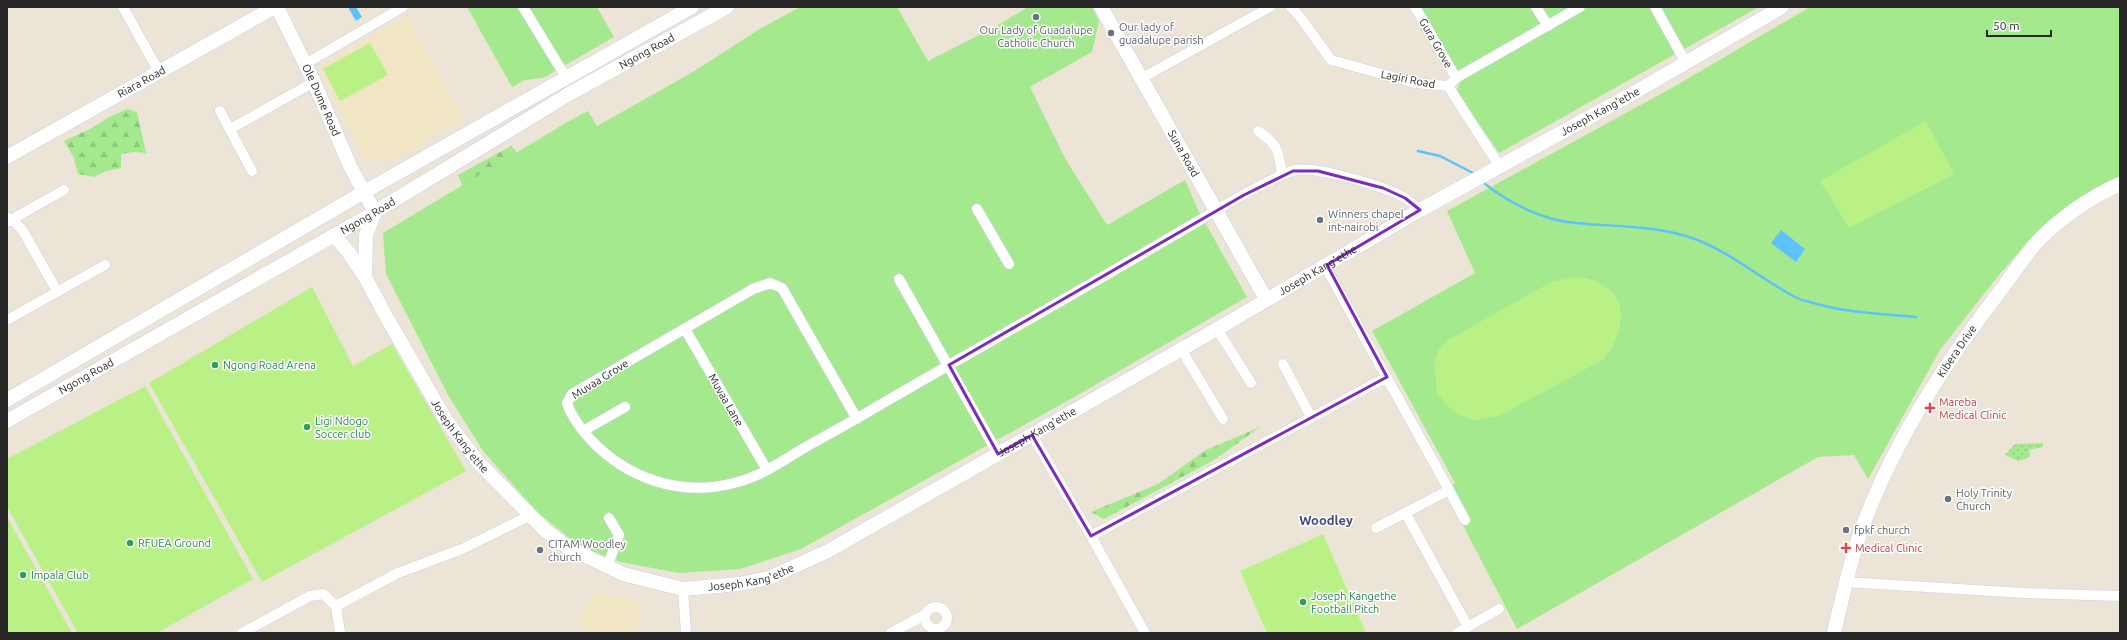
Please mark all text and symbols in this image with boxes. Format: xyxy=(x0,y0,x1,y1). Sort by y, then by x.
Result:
marker: Our Lady of Guadalupe Catholic Church xyxy=(1031,12,1041,22)
scale bar xyxy=(1987,12,2051,38)
street label: Gura Grove xyxy=(1417,16,1455,70)
text: 50 m xyxy=(1993,19,2020,32)
place label: Our lady of guadalupe parish xyxy=(1119,21,1204,46)
place label: Our Lady of Guadalupe Catholic Church xyxy=(979,24,1093,49)
marker: Our lady of guadalupe parish xyxy=(1106,28,1116,38)
street label: Ngong Road xyxy=(617,31,676,71)
street label: Ole Dume Road xyxy=(300,62,342,138)
street label: Riara Road xyxy=(115,64,167,100)
street label: Lagiri Road xyxy=(1380,68,1436,90)
street label: Joseph Kang'ethe xyxy=(1559,85,1642,138)
street label: Suna Road xyxy=(1166,128,1202,179)
street label: Ngong Road xyxy=(338,195,397,236)
place label: Winners chapel int-nairobi xyxy=(1328,208,1404,233)
marker: Winners chapel int-nairobi xyxy=(1315,215,1325,225)
street label: Joseph Kang'ethe xyxy=(1277,242,1359,297)
street label: Kibera Drive xyxy=(1935,323,1979,379)
street label: Ngong Road xyxy=(57,356,116,396)
street label: Muvaa Grove xyxy=(570,357,630,401)
place label: Ngong Road Arena xyxy=(223,359,316,371)
marker: Ngong Road Arena xyxy=(210,360,220,370)
street label: Muvaa Lane xyxy=(706,372,746,428)
place label: Mareba Medical Clinic xyxy=(1939,396,2006,421)
street label: Joseph Kang'ethe xyxy=(429,397,491,475)
marker: Mareba Medical Clinic xyxy=(1924,402,1936,414)
street label: Joseph Kang'ethe xyxy=(996,405,1078,459)
place label: Ligi Ndogo Soccer club xyxy=(315,415,371,440)
marker: Ligi Ndogo Soccer club xyxy=(302,422,312,432)
place label: Holy Trinity Church xyxy=(1956,487,2013,512)
marker: Holy Trinity Church xyxy=(1943,494,1953,504)
district label: Woodley xyxy=(1299,513,1353,527)
place label: fpkf church xyxy=(1854,524,1910,536)
marker: fpkf church xyxy=(1841,525,1851,535)
place label: RFUEA Ground xyxy=(138,537,211,549)
marker: RFUEA Ground xyxy=(125,538,135,548)
place label: CITAM Woodley church xyxy=(548,538,627,563)
marker: Medical Clinic xyxy=(1840,542,1852,554)
place label: Medical Clinic xyxy=(1855,542,1922,554)
marker: CITAM Woodley church xyxy=(535,545,545,555)
street label: Joseph Kang'ethe xyxy=(707,561,796,593)
place label: Impala Club xyxy=(31,569,89,581)
marker: Impala Club xyxy=(18,570,28,580)
place label: Joseph Kangethe Football Pitch xyxy=(1311,590,1397,615)
marker: Joseph Kangethe Football Pitch xyxy=(1298,597,1308,607)

